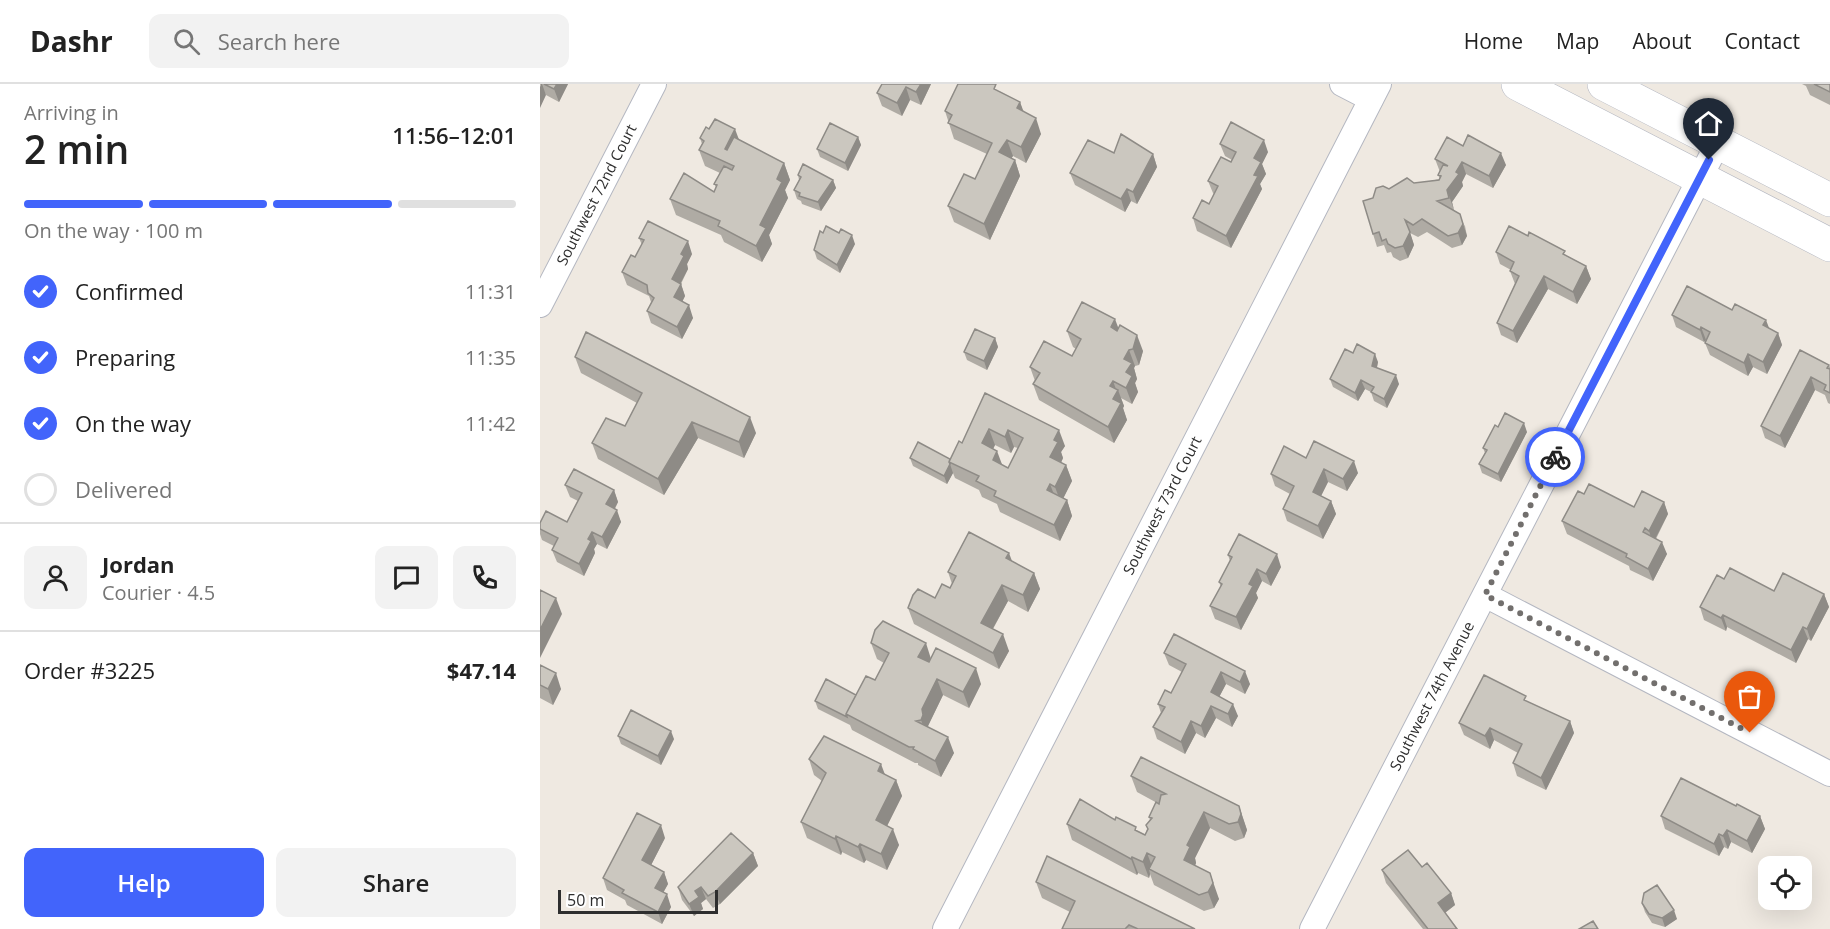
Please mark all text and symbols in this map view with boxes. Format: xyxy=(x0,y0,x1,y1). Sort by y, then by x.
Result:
search box xyxy=(149,14,569,68)
text: Dashr xyxy=(30,22,113,60)
icon: search xyxy=(170,25,203,58)
text: Search here xyxy=(218,26,340,56)
text: Home xyxy=(1464,27,1523,55)
text: Map xyxy=(1556,27,1599,55)
text: About xyxy=(1632,27,1692,55)
text: Contact xyxy=(1725,27,1800,55)
pin xyxy=(1683,98,1734,160)
text: Arriving in xyxy=(24,99,119,126)
icon: home xyxy=(1692,107,1725,140)
text: 11:56–12:01 xyxy=(392,120,516,150)
street label: Southwest 72nd Court xyxy=(551,120,641,268)
text: 2 min xyxy=(24,122,129,175)
text: On the way · 100 m xyxy=(24,217,203,244)
icon: check xyxy=(24,275,57,308)
text: Confirmed xyxy=(75,276,184,306)
text: 11:31 xyxy=(465,278,516,305)
icon: check xyxy=(24,341,57,374)
text: Preparing xyxy=(75,342,175,372)
text: 11:35 xyxy=(465,344,516,371)
icon: check xyxy=(24,407,57,440)
text: On the way xyxy=(75,408,191,438)
text: 11:42 xyxy=(465,410,516,437)
courier xyxy=(1525,427,1585,487)
street label: Southwest 73rd Court xyxy=(1118,432,1205,578)
icon: bike xyxy=(1539,441,1572,474)
text: Delivered xyxy=(75,474,173,504)
button: person xyxy=(24,546,87,609)
button: chat xyxy=(375,546,438,609)
button: phone xyxy=(453,546,516,609)
text: Jordan xyxy=(102,549,175,579)
text: Courier · 4.5 xyxy=(102,579,215,606)
street label: Southwest 74th Avenue xyxy=(1385,618,1478,774)
text: Order #3225 xyxy=(24,655,155,685)
text: $47.14 xyxy=(447,655,516,685)
pin xyxy=(1724,671,1775,733)
icon: bag xyxy=(1733,680,1766,713)
button: Help xyxy=(24,848,264,917)
button: Share xyxy=(276,848,516,917)
map controls xyxy=(1758,856,1812,910)
button: locate xyxy=(1758,856,1812,910)
scale bar xyxy=(558,887,718,914)
text: 50 m xyxy=(567,889,604,911)

